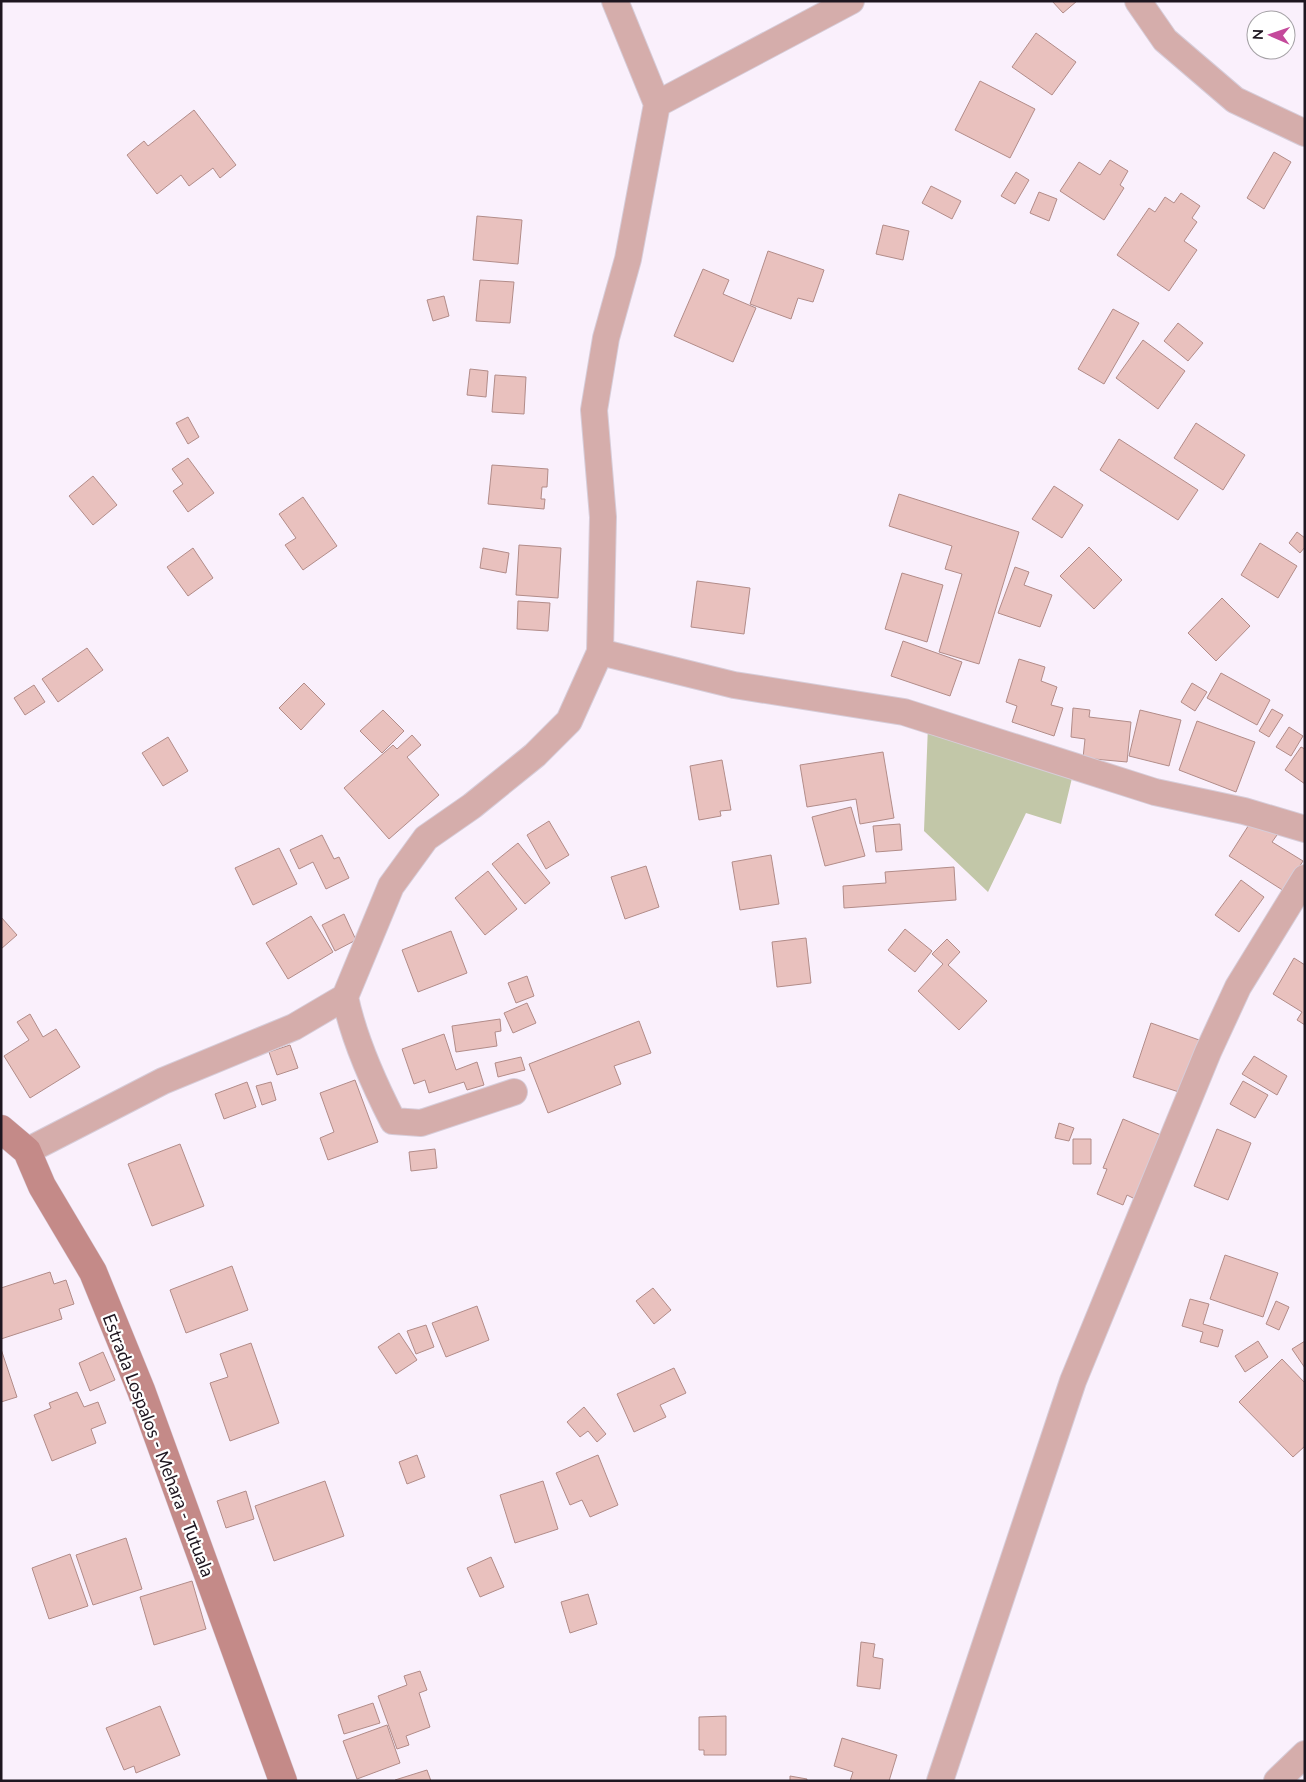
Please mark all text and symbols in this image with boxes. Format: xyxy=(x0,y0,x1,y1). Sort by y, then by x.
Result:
north arrow xyxy=(1246,10,1296,60)
text: N xyxy=(1249,29,1266,40)
street label: Estrada Lospalos - Mehara - Tutuala xyxy=(99,1310,219,1580)

